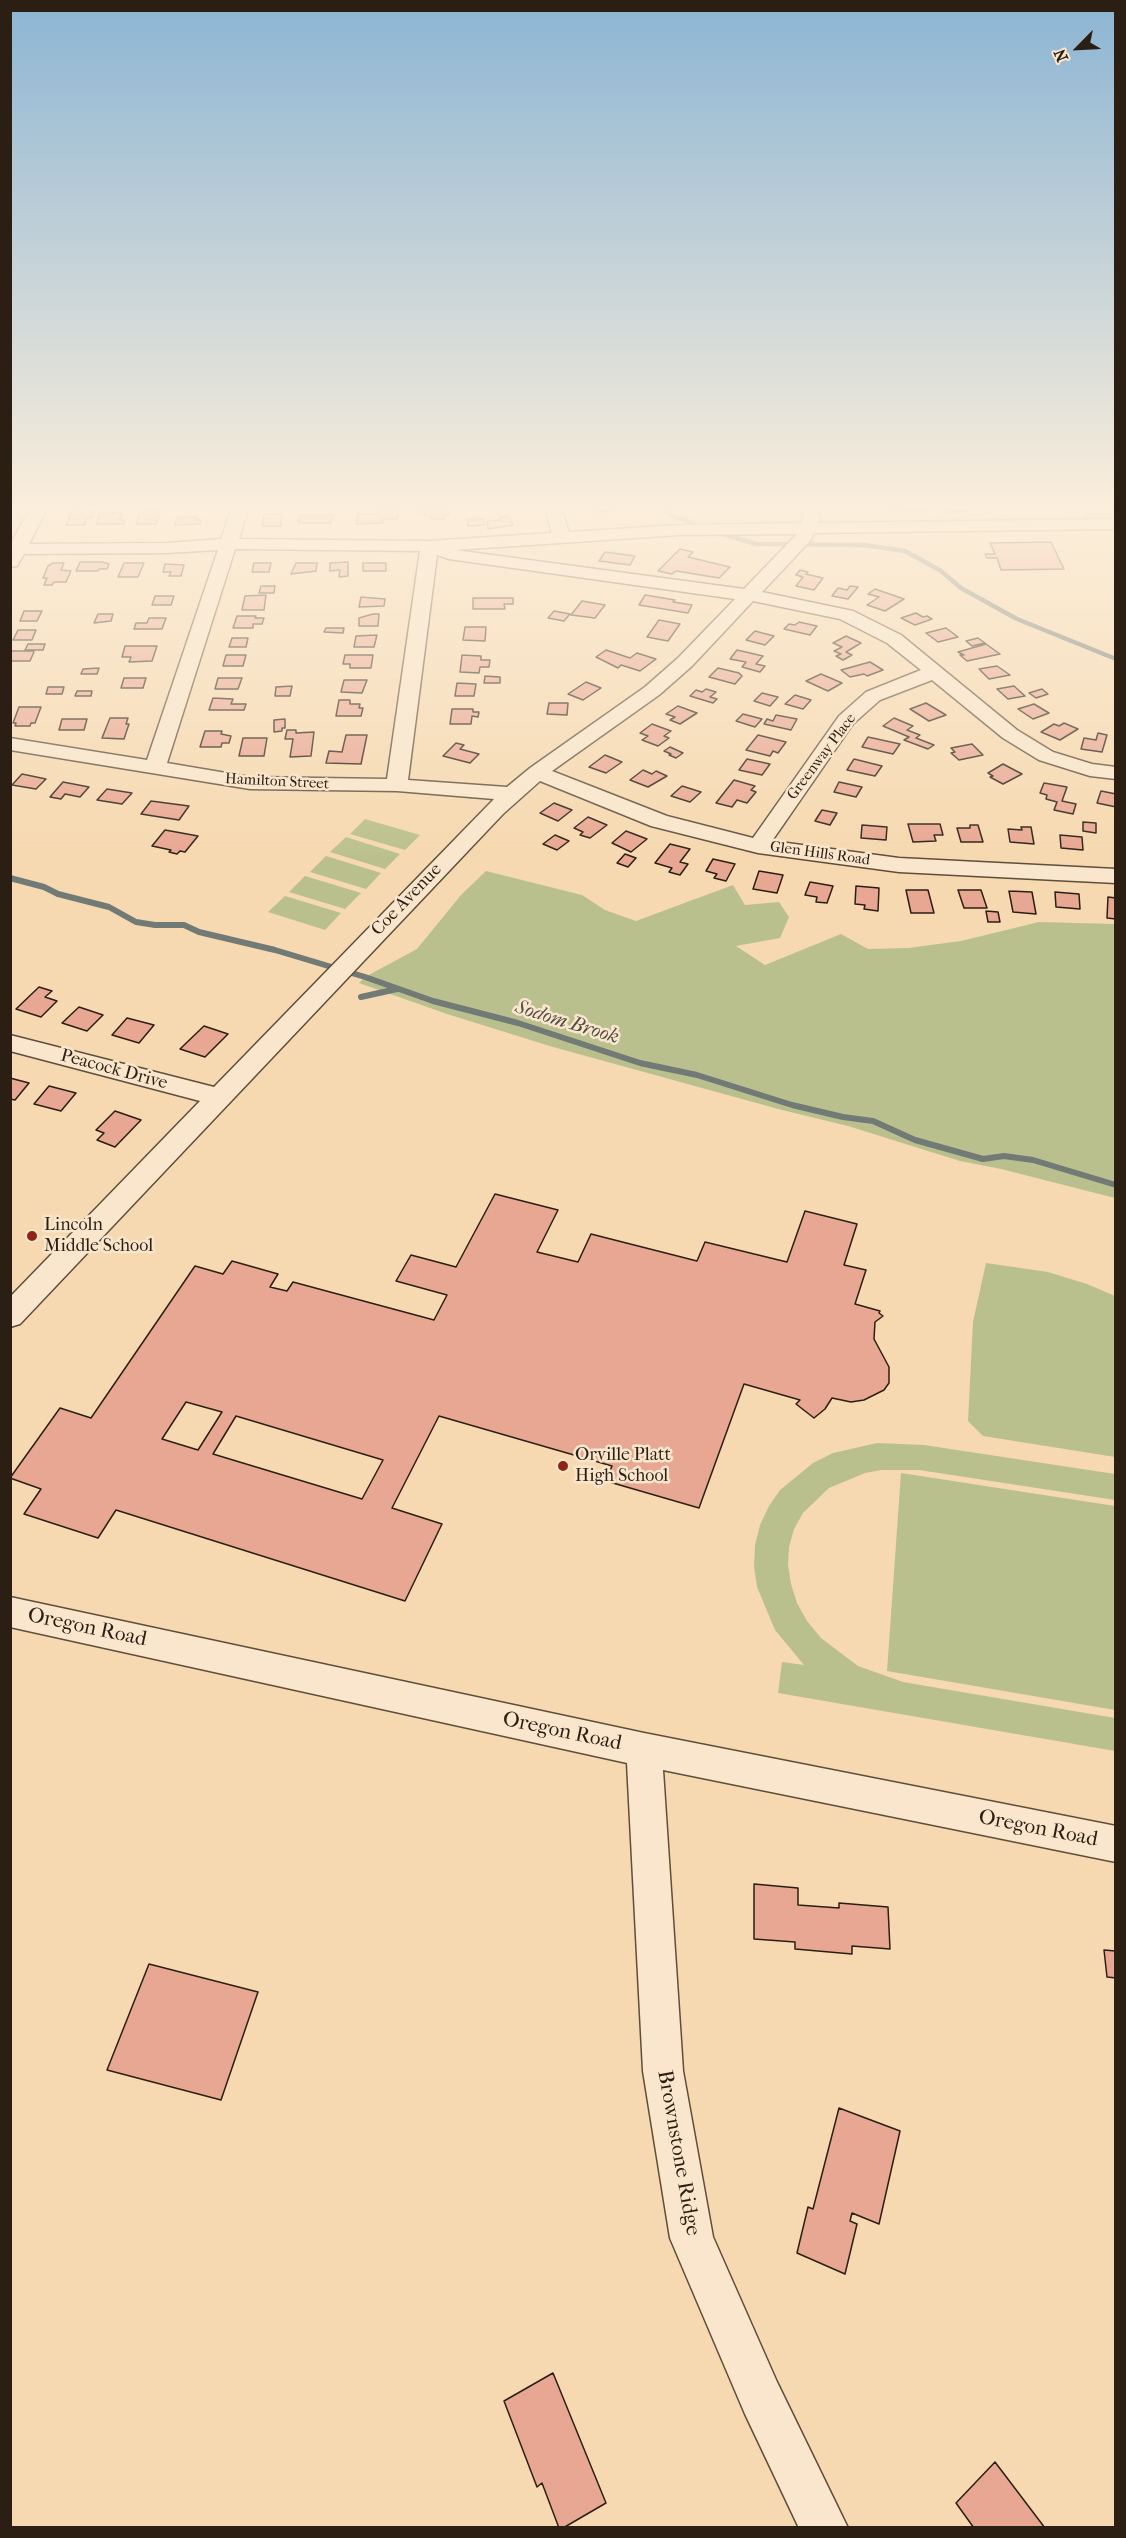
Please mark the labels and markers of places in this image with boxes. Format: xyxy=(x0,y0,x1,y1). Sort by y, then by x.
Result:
place label: Lincoln Middle School xyxy=(44,1215,153,1258)
marker: Lincoln Middle School xyxy=(25,1229,39,1243)
place label: Orville Platt High School xyxy=(575,1445,671,1488)
marker: Orville Platt High School xyxy=(556,1459,570,1473)

